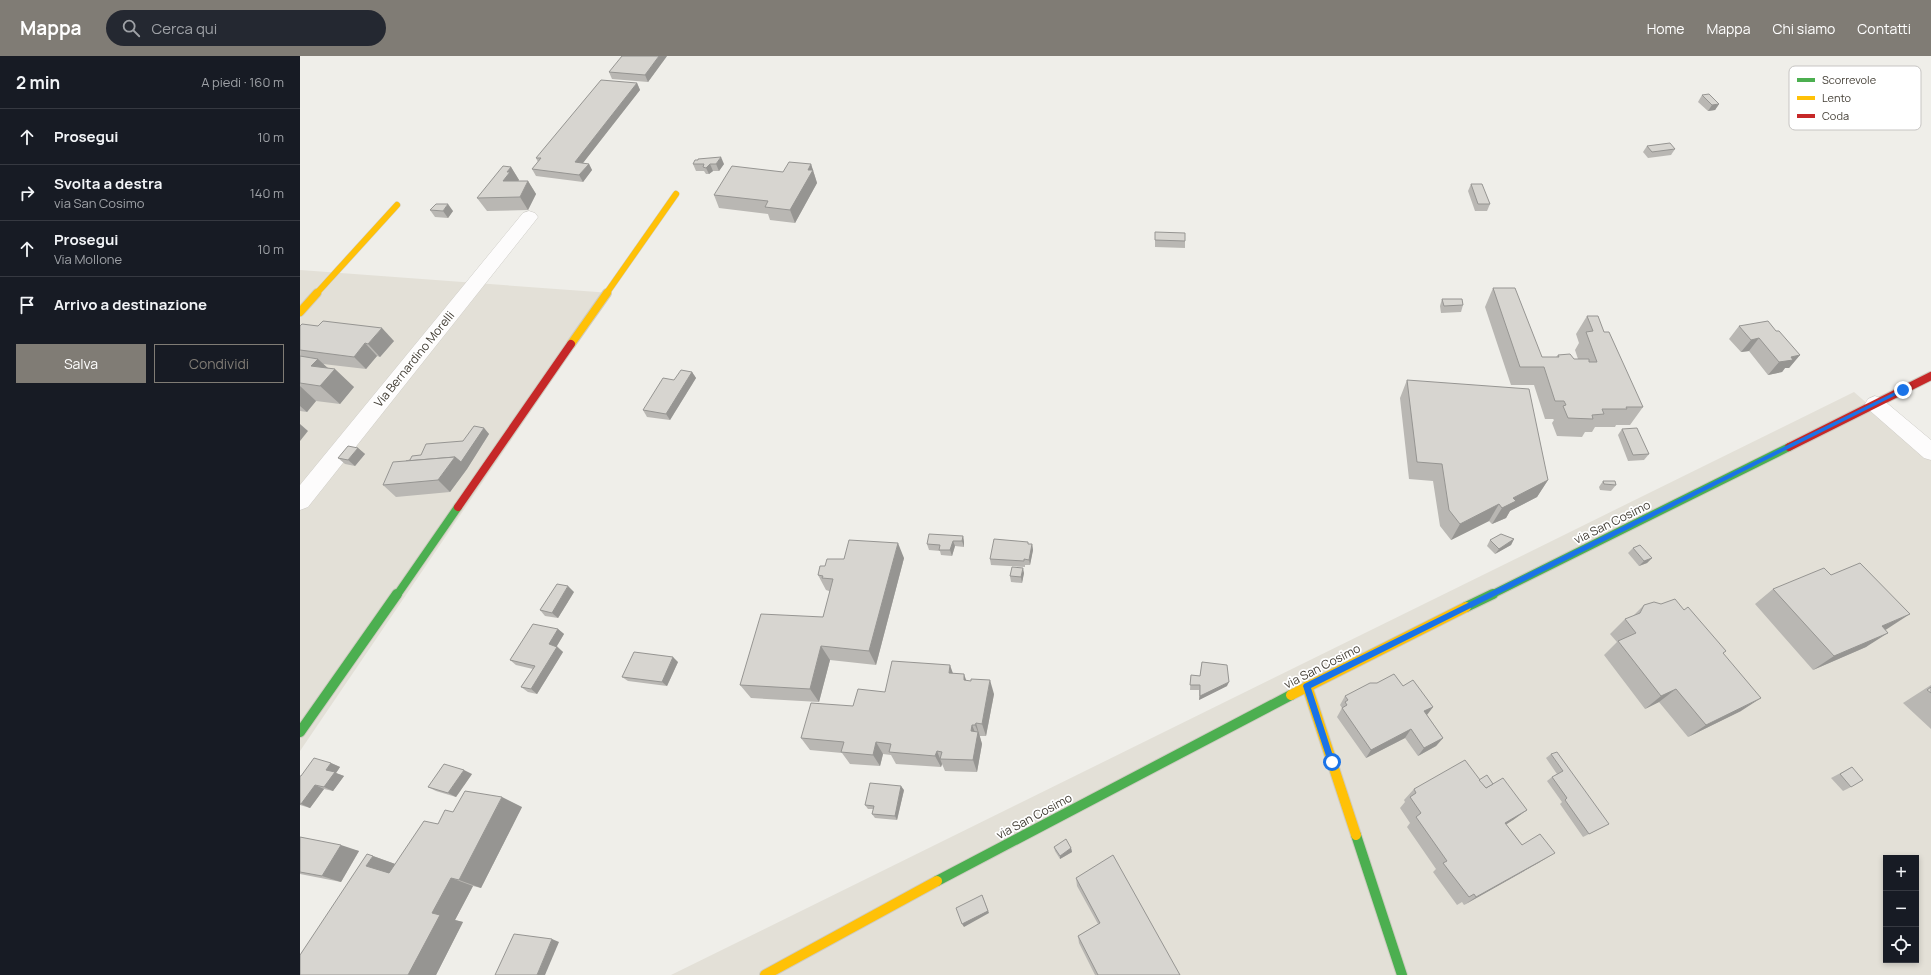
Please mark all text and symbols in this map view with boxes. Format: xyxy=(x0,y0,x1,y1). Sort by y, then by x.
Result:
search box xyxy=(106,10,386,46)
text: Mappa xyxy=(20,15,82,41)
icon: search xyxy=(120,17,142,39)
text: Cerca qui xyxy=(152,18,217,39)
text: Home xyxy=(1647,19,1685,38)
text: Mappa xyxy=(1707,19,1750,38)
text: Chi siamo xyxy=(1772,19,1835,38)
text: Contatti xyxy=(1857,19,1911,38)
legend xyxy=(1789,66,1921,130)
text: 2 min xyxy=(16,71,60,94)
text: Scorrevole xyxy=(1822,72,1877,87)
text: A piedi · 160 m xyxy=(201,73,284,91)
text: Lento xyxy=(1822,90,1852,105)
text: Coda xyxy=(1822,108,1849,123)
icon: ahead xyxy=(16,126,38,148)
text: Prosegui xyxy=(54,126,118,147)
text: 10 m xyxy=(257,128,284,146)
text: Svolta a destra xyxy=(54,173,162,194)
icon: right xyxy=(16,182,38,204)
text: 140 m xyxy=(250,184,284,202)
text: via San Cosimo xyxy=(54,194,144,212)
text: Prosegui xyxy=(54,229,118,250)
icon: ahead xyxy=(16,238,38,260)
text: 10 m xyxy=(257,240,284,258)
text: Via Mollone xyxy=(54,250,122,268)
icon: arrive xyxy=(16,294,38,316)
text: Arrivo a destinazione xyxy=(54,294,207,315)
street label: Via Bernardino Morelli xyxy=(370,307,458,411)
button: Salva xyxy=(16,344,146,383)
button: Condividi xyxy=(154,344,284,383)
route end xyxy=(1894,381,1912,399)
street label: via San Cosimo xyxy=(1571,496,1653,548)
street label: via San Cosimo xyxy=(1281,639,1363,693)
route start xyxy=(1323,753,1341,771)
street label: via San Cosimo xyxy=(993,789,1075,843)
map controls xyxy=(1883,855,1919,963)
button: + xyxy=(1883,855,1919,891)
button: − xyxy=(1883,891,1919,927)
button: locate xyxy=(1883,927,1919,963)

